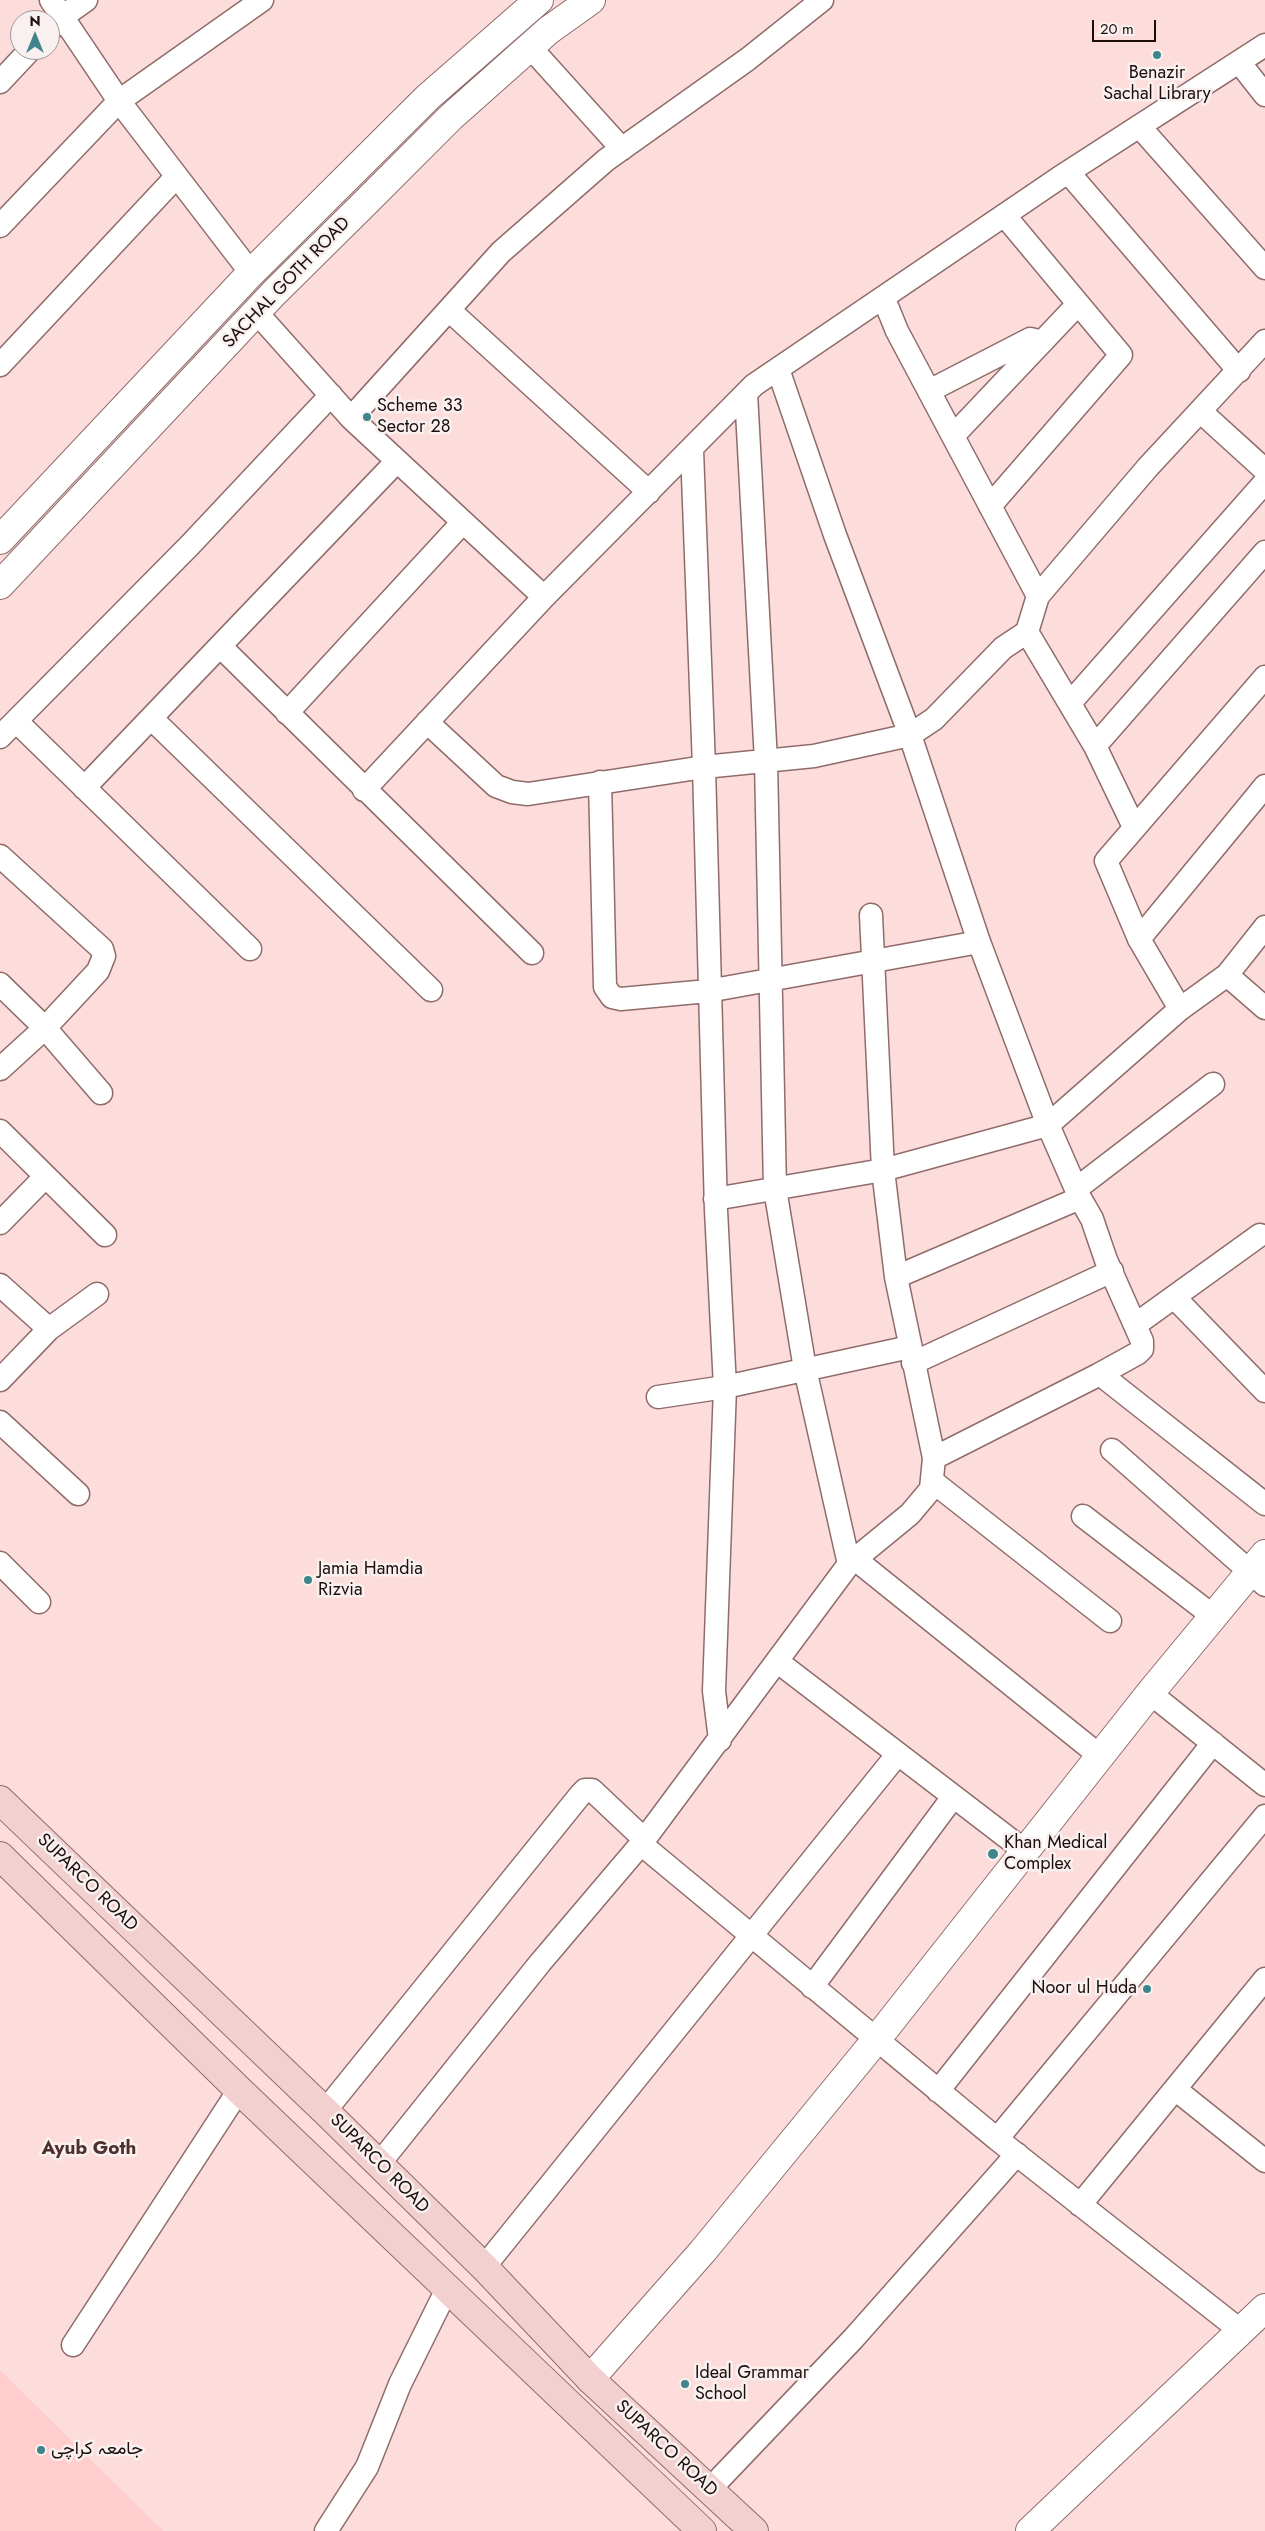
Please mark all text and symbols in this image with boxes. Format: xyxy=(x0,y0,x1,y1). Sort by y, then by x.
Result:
north arrow xyxy=(10,10,60,60)
scale bar xyxy=(1095,10,1159,42)
text: N xyxy=(29,11,41,31)
text: 20 m xyxy=(1100,18,1134,40)
marker: Benazir Sachal Library xyxy=(1151,49,1163,61)
place label: Benazir Sachal Library xyxy=(1103,63,1211,106)
street label: SACHAL GOTH ROAD xyxy=(219,213,355,353)
place label: Scheme 33 Sector 28 xyxy=(377,396,463,438)
marker: Scheme 33 Sector 28 xyxy=(361,411,373,423)
place label: Jamia Hamdia Rizvia xyxy=(318,1559,423,1602)
marker: Jamia Hamdia Rizvia xyxy=(302,1574,314,1586)
street label: SUPARCO ROAD xyxy=(32,1830,142,1936)
place label: Khan Medical Complex xyxy=(1004,1833,1107,1876)
marker: Khan Medical Complex xyxy=(986,1847,1000,1861)
place label: Noor ul Huda xyxy=(1032,1978,1137,2000)
marker: Noor ul Huda xyxy=(1141,1983,1153,1995)
street label: SUPARCO ROAD xyxy=(325,2110,433,2218)
district label: Ayub Goth xyxy=(42,2138,136,2160)
place label: Ideal Grammar School xyxy=(695,2363,809,2406)
marker: Ideal Grammar School xyxy=(679,2378,691,2390)
street label: SUPARCO ROAD xyxy=(611,2396,721,2502)
place label: جامعہ کراچی xyxy=(51,2439,143,2461)
marker: جامعہ کراچی xyxy=(35,2444,47,2456)

